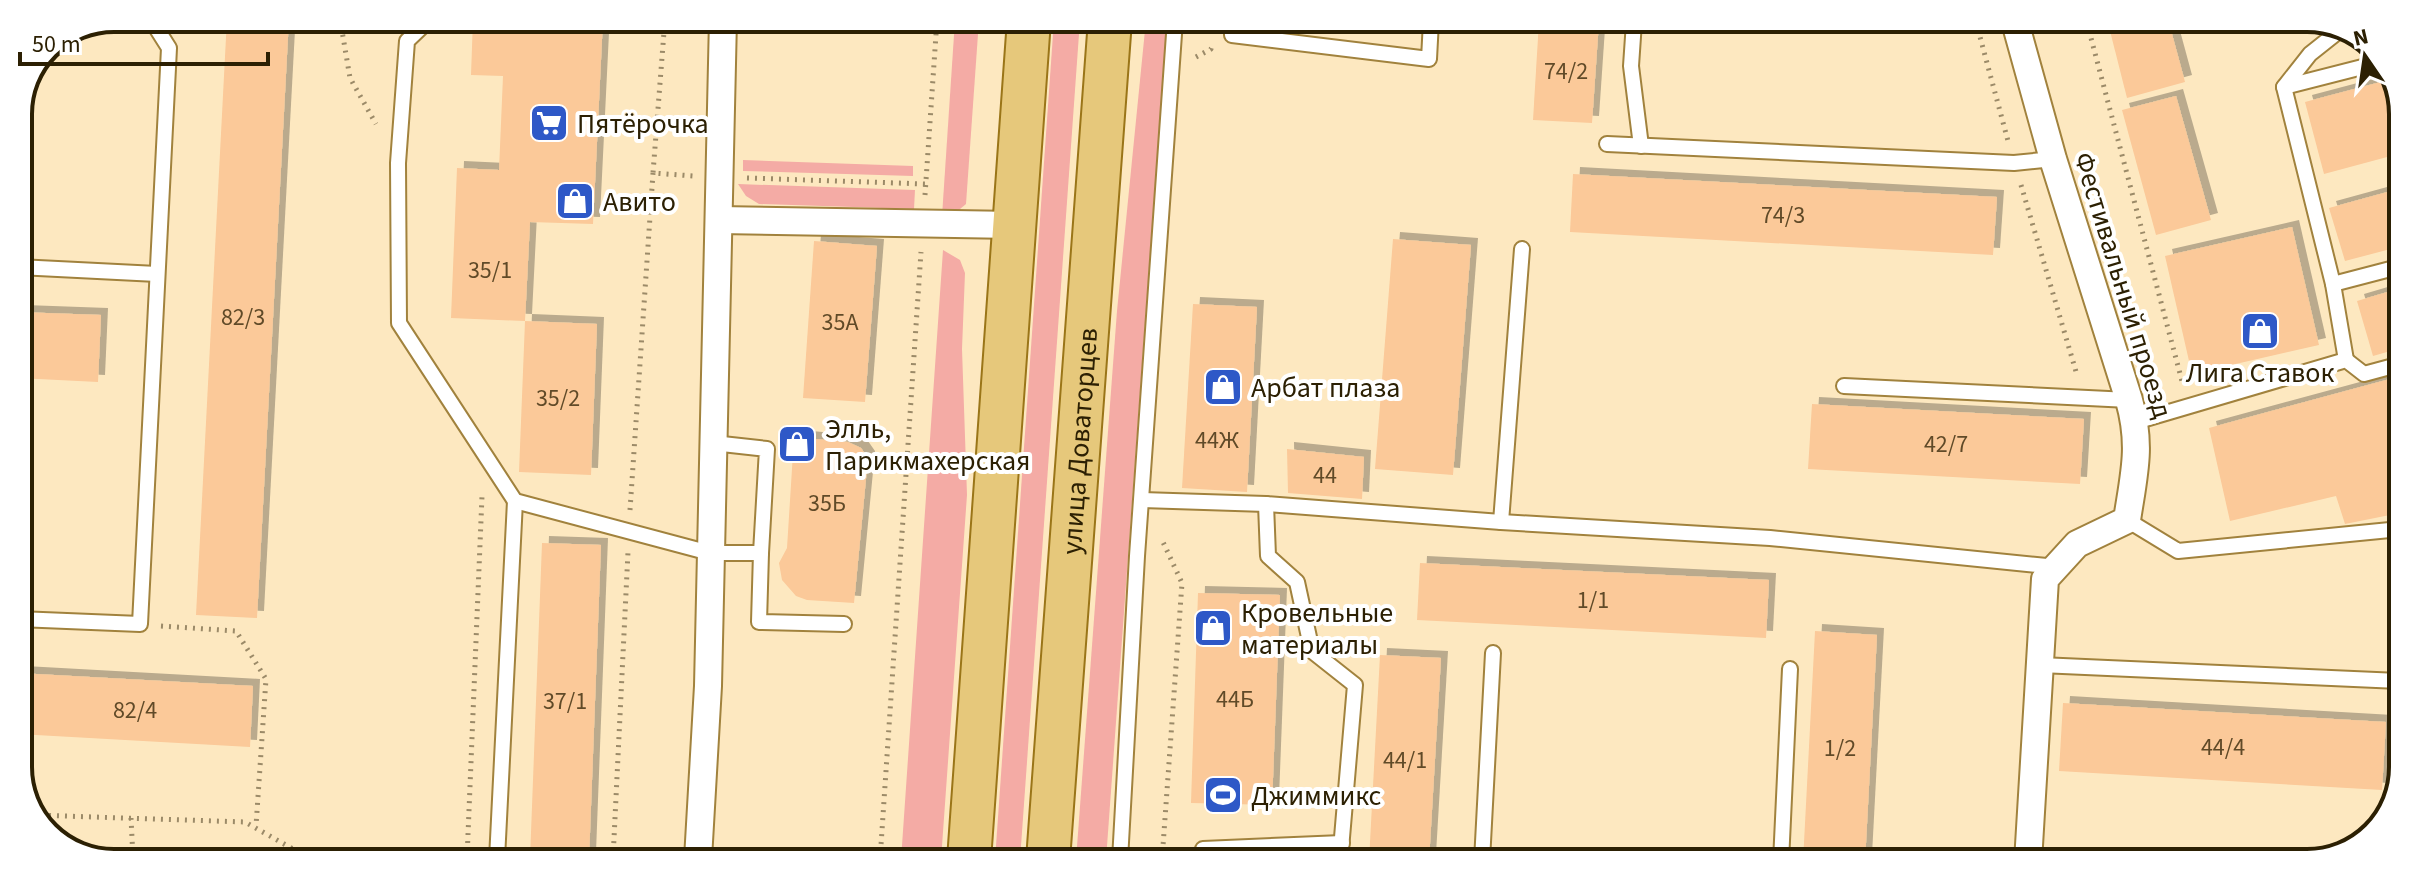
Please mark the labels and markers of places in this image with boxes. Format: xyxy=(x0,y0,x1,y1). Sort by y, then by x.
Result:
supermarket icon: Пятёрочка xyxy=(528,102,570,144)
place label: Пятёрочка xyxy=(577,104,709,144)
shop icon: Авито xyxy=(554,180,596,222)
place label: Авито xyxy=(603,182,676,222)
shop icon: Лига Ставок xyxy=(2239,310,2281,352)
place label: Лига Ставок xyxy=(2186,353,2334,393)
shop icon: Арбат плаза xyxy=(1202,366,1244,408)
place label: Арбат плаза xyxy=(1251,368,1400,408)
place label: Элль, Парикмахерская xyxy=(825,409,1031,481)
shop icon: Элль, Парикмахерская xyxy=(776,423,818,465)
place label: Кровельные материалы xyxy=(1241,593,1393,665)
shop icon: Кровельные материалы xyxy=(1192,607,1234,649)
sports icon: Джиммикс xyxy=(1202,774,1244,816)
place label: Джиммикс xyxy=(1251,776,1382,816)

